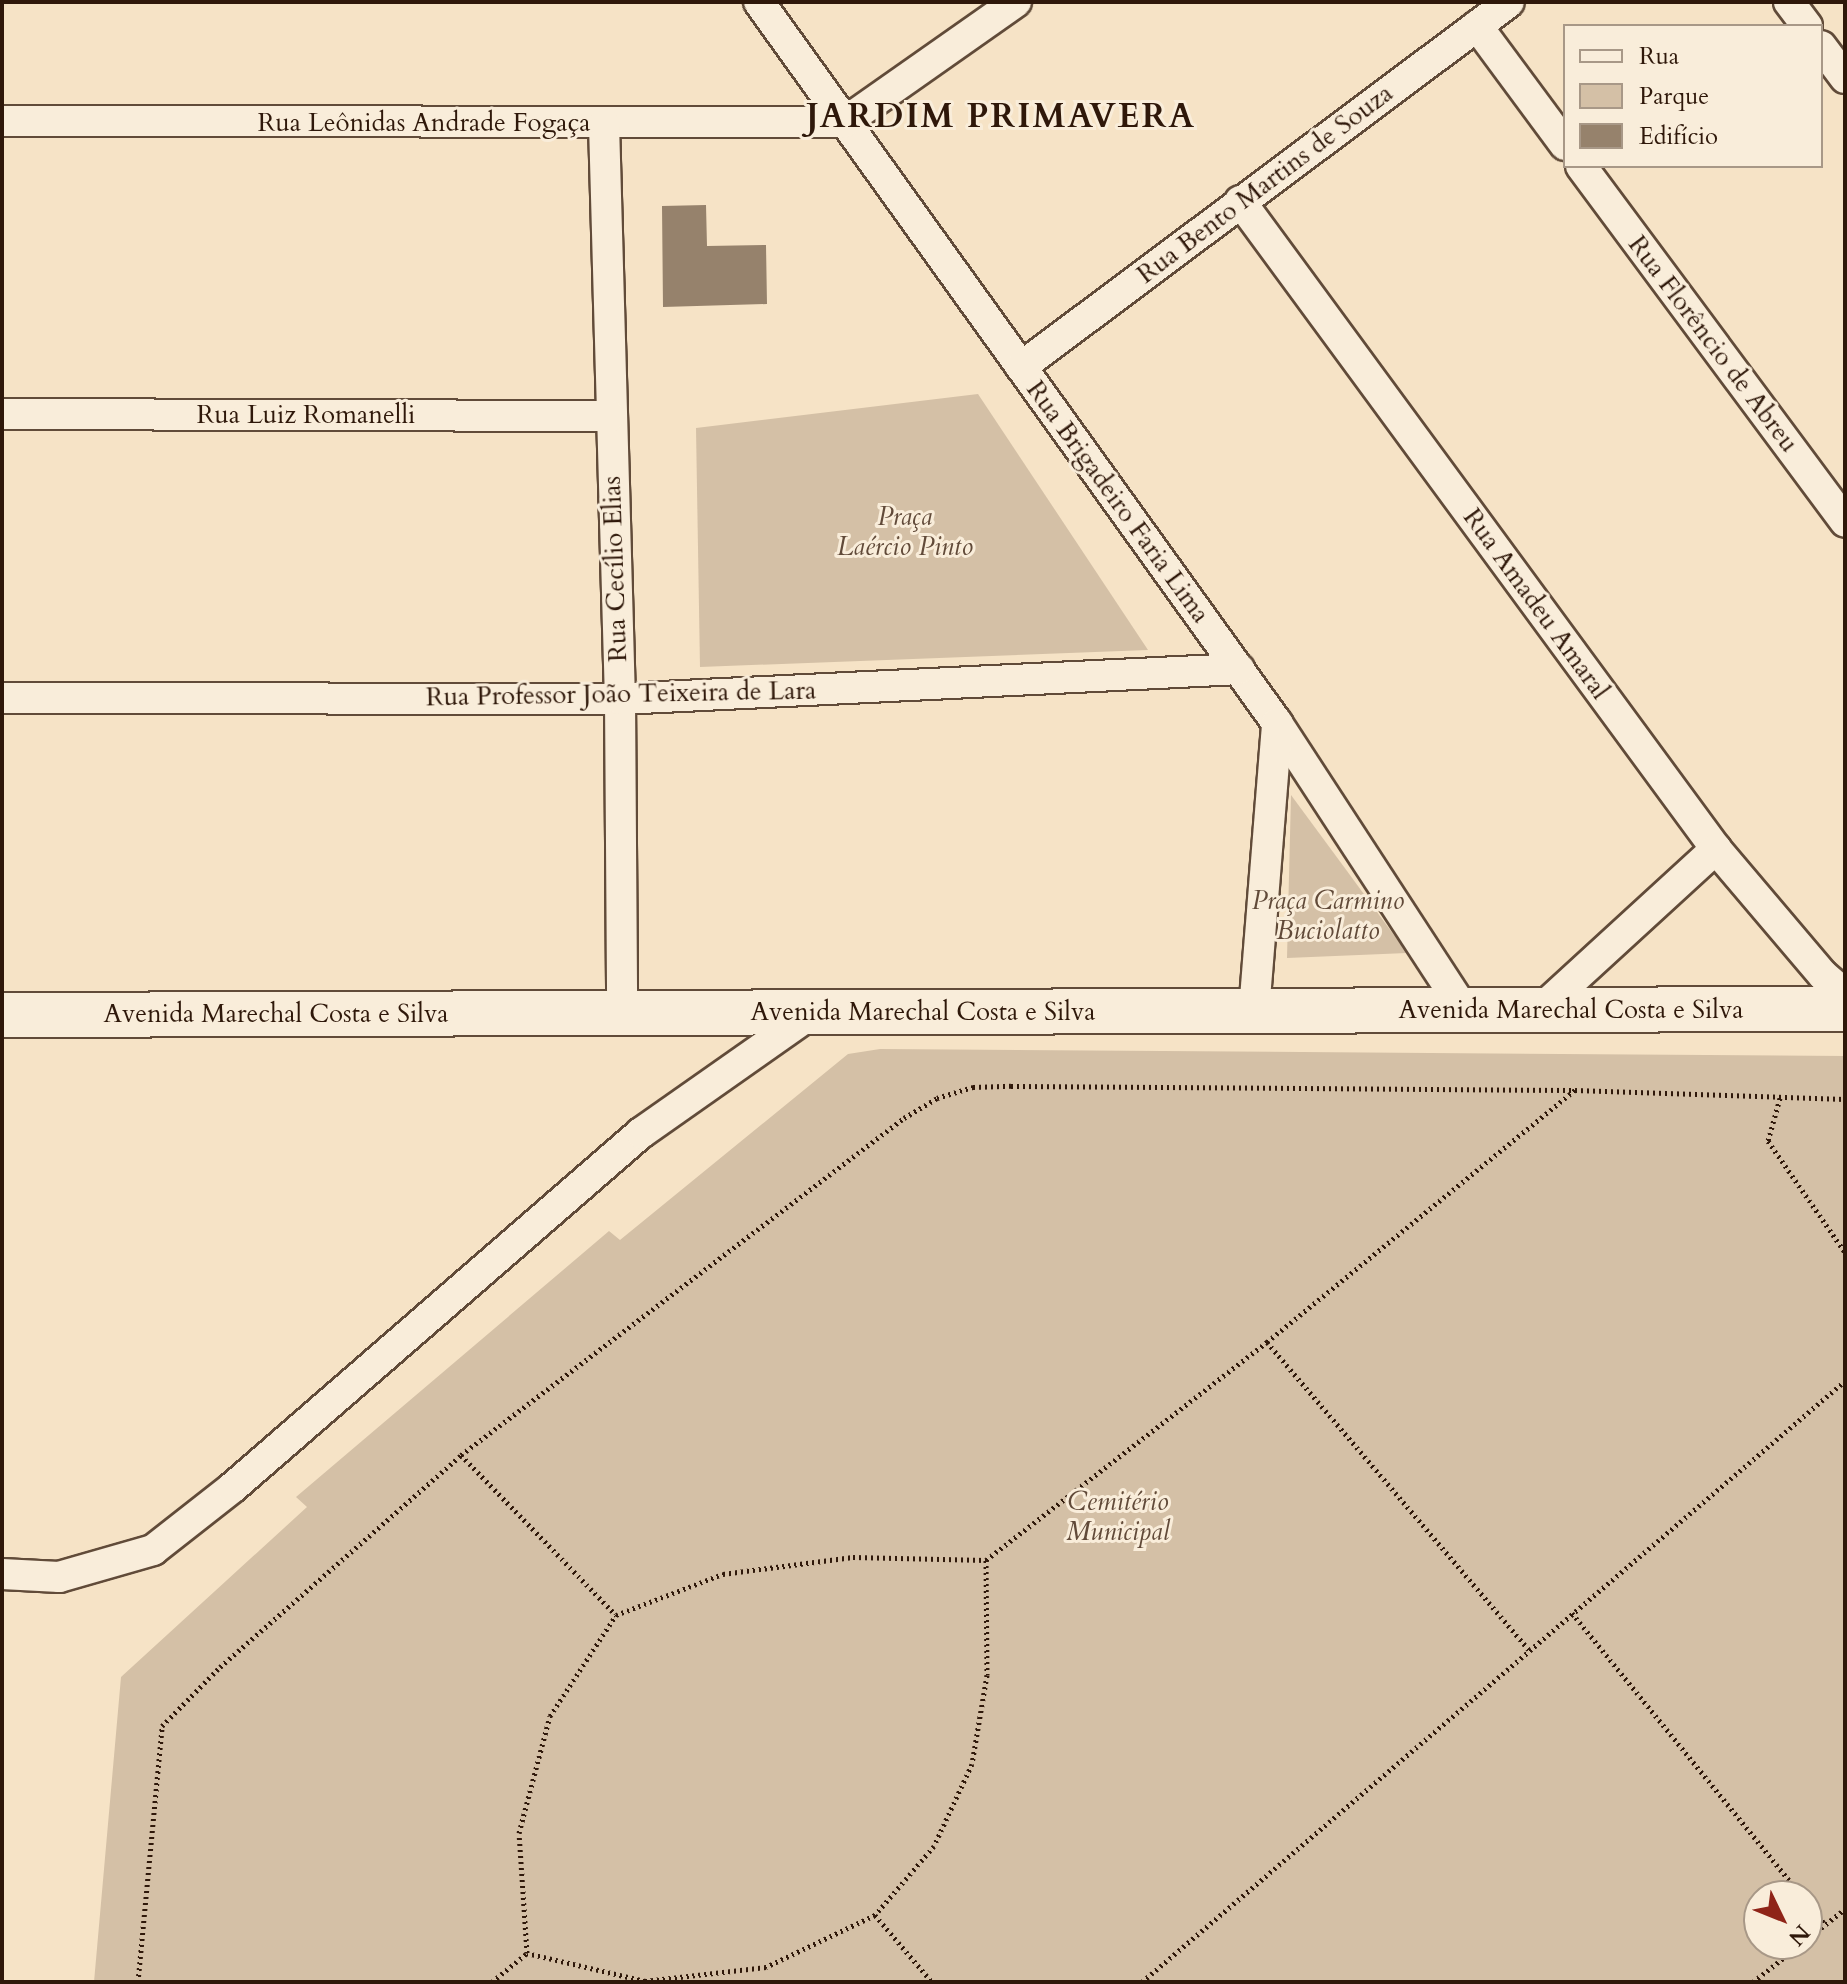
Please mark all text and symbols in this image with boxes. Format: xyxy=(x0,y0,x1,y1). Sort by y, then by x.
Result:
legend xyxy=(1563,24,1823,168)
text: Rua xyxy=(1639,40,1679,73)
street label: Rua Bento Martins de Souza xyxy=(1131,78,1399,290)
text: Parque xyxy=(1639,80,1709,113)
district label: JARDIM PRIMAVERA xyxy=(806,97,1196,137)
street label: Rua Leônidas Andrade Fogaça xyxy=(257,107,591,139)
text: Edifício xyxy=(1639,120,1718,153)
street label: Rua Florêncio de Abreu xyxy=(1621,230,1805,458)
street label: Rua Brigadeiro Faria Lima xyxy=(1020,375,1216,629)
street label: Rua Luiz Romanelli xyxy=(197,399,415,431)
street label: Rua Cecílio Elias xyxy=(596,475,634,663)
park label: Praça Laércio Pinto xyxy=(837,501,973,562)
street label: Rua Amadeu Amaral xyxy=(1456,503,1616,705)
street label: Rua Professor João Teixeira de Lara xyxy=(426,675,816,713)
park label: Praça Carmino Buciolatto xyxy=(1252,885,1404,946)
street label: Avenida Marechal Costa e Silva xyxy=(1399,994,1743,1026)
street label: Avenida Marechal Costa e Silva xyxy=(751,996,1095,1028)
street label: Avenida Marechal Costa e Silva xyxy=(104,998,448,1030)
park label: Cemitério Municipal xyxy=(1066,1486,1170,1548)
north arrow xyxy=(1743,1880,1823,1960)
text: N xyxy=(1782,1918,1817,1952)

